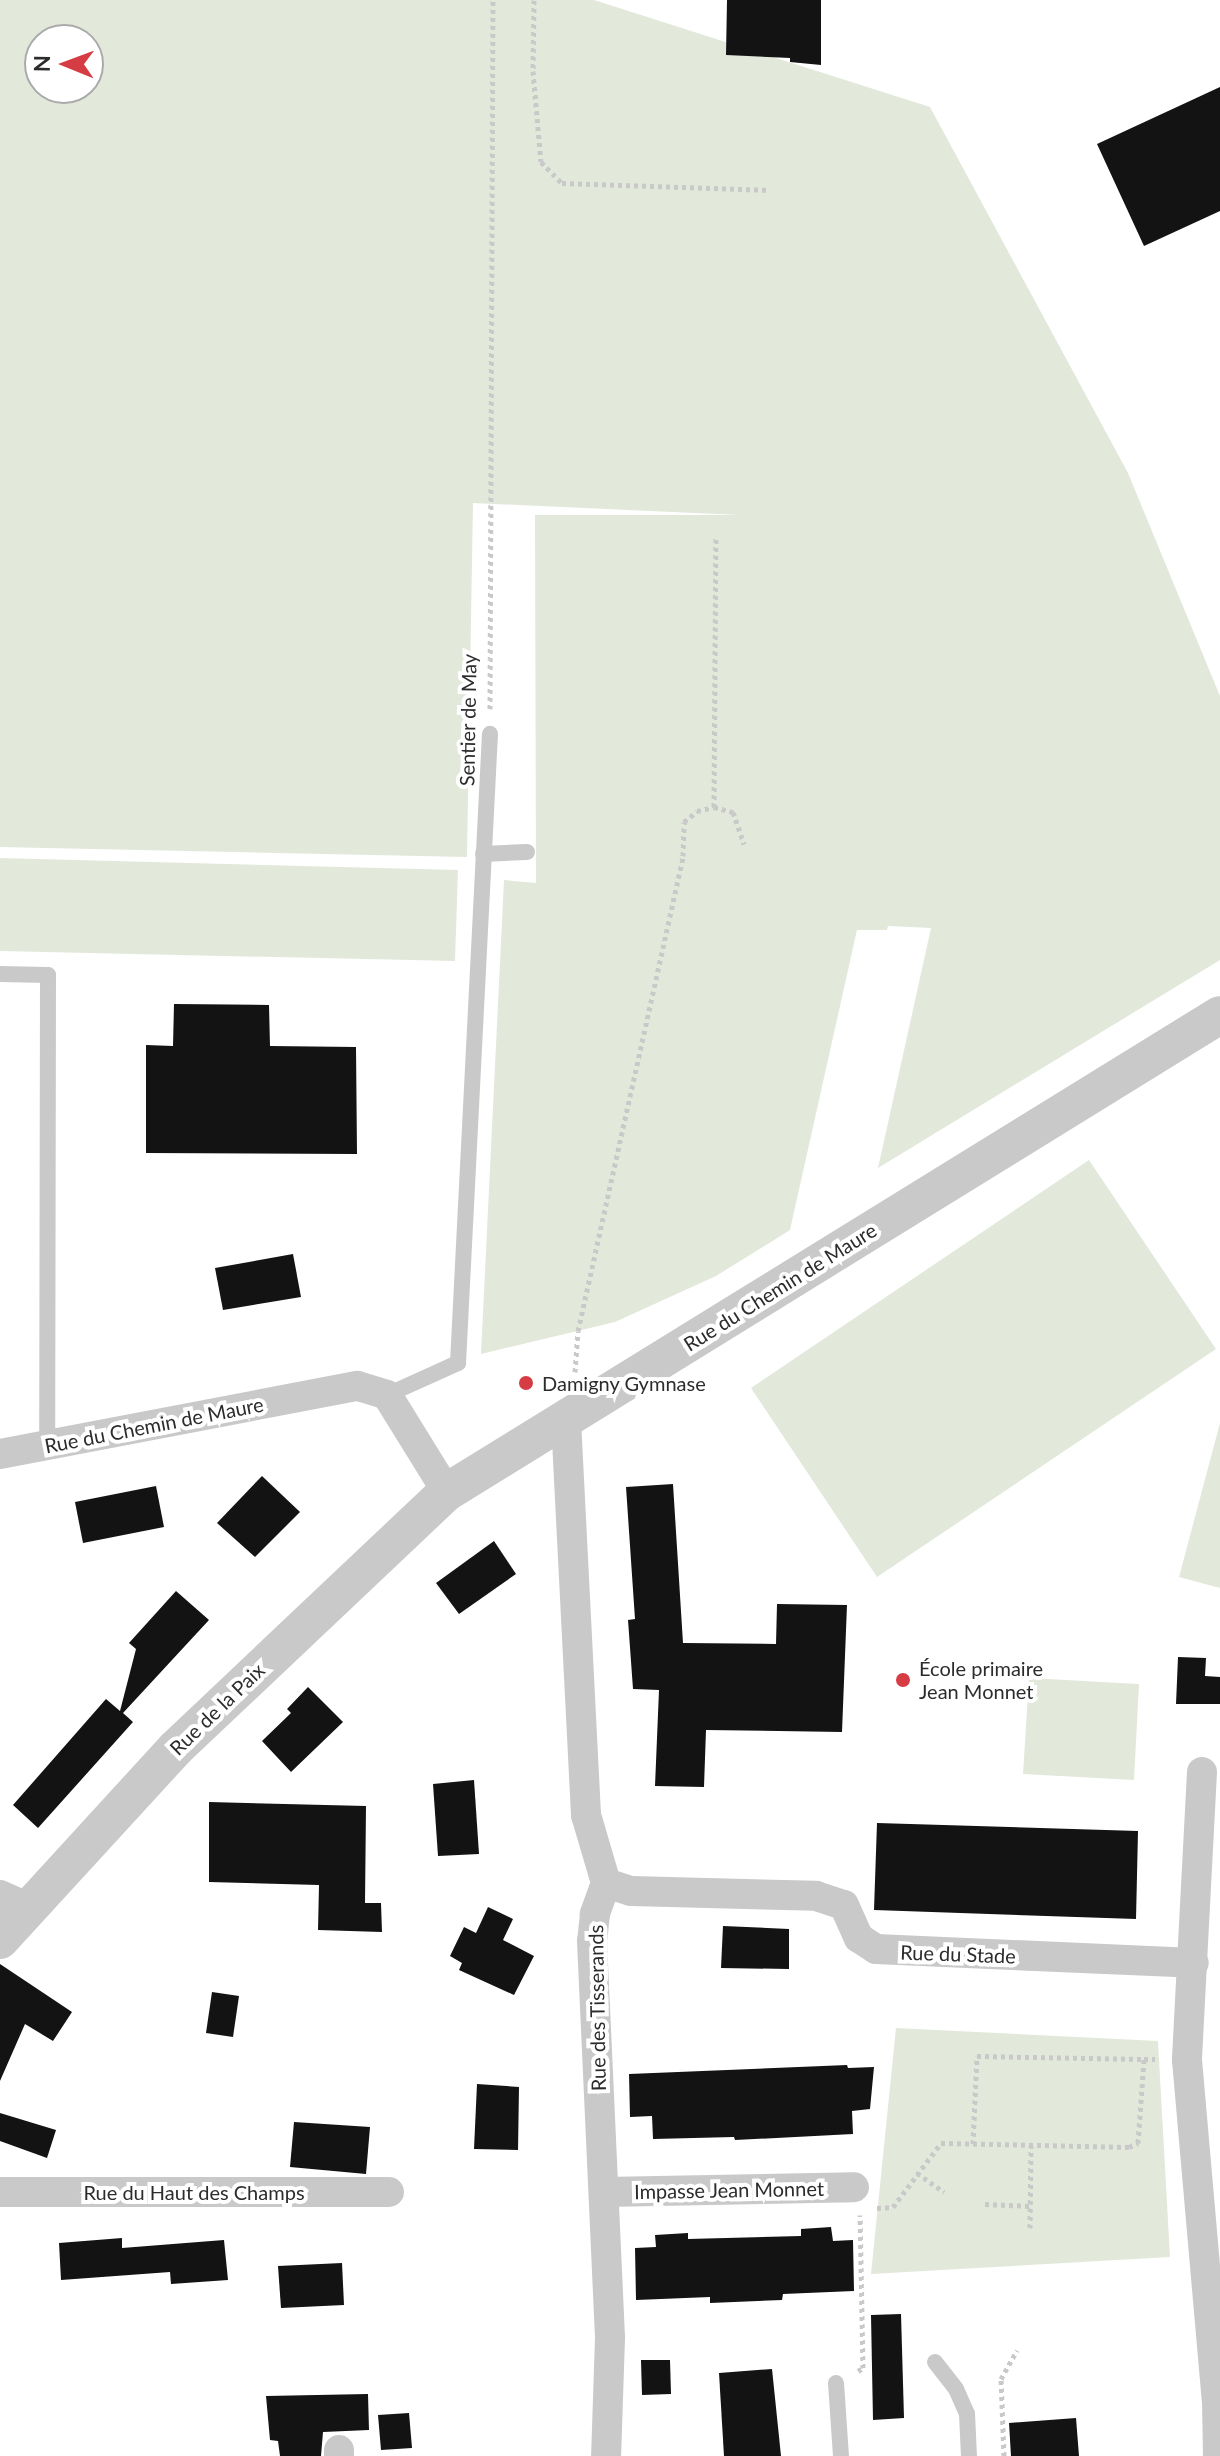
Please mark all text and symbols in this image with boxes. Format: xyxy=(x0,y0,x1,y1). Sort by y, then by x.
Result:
north arrow xyxy=(24,24,104,104)
text: N xyxy=(28,55,55,72)
street label: Sentier de May xyxy=(455,653,481,787)
street label: Rue du Chemin de Maure xyxy=(679,1218,881,1356)
place label: Damigny Gymnase xyxy=(542,1371,706,1395)
marker: Damigny Gymnase xyxy=(517,1374,535,1392)
street label: Rue du Chemin de Maure xyxy=(42,1392,266,1458)
place label: École primaire Jean Monnet xyxy=(919,1656,1043,1703)
street label: Rue de la Paix xyxy=(165,1658,269,1760)
marker: École primaire Jean Monnet xyxy=(894,1671,912,1689)
street label: Rue des Tisserands xyxy=(584,1924,610,2092)
street label: Rue du Stade xyxy=(900,1940,1016,1968)
street label: Impasse Jean Monnet xyxy=(634,2176,824,2204)
street label: Rue du Haut des Champs xyxy=(83,2180,305,2204)

